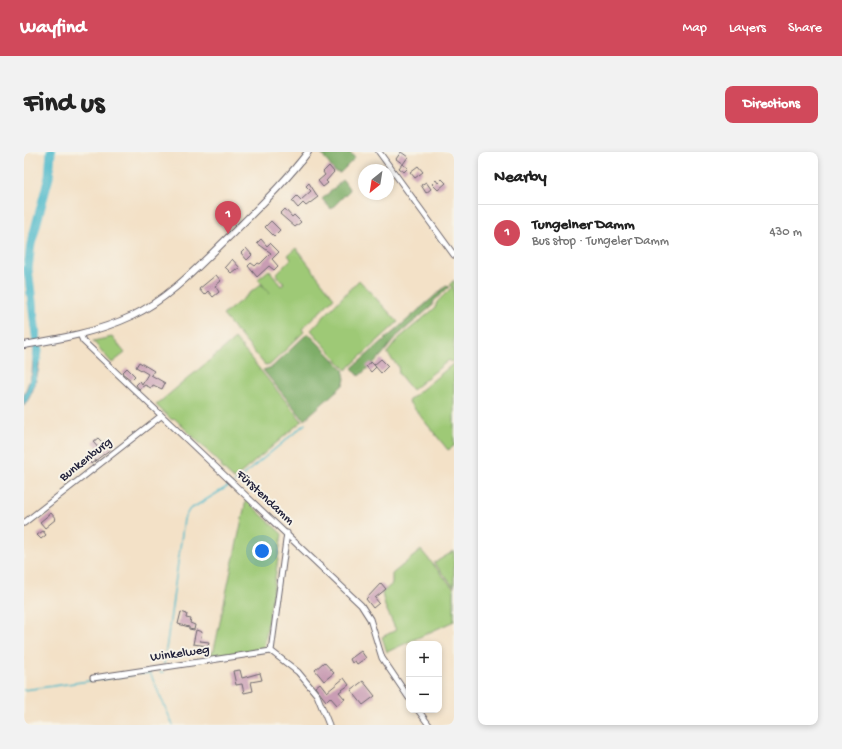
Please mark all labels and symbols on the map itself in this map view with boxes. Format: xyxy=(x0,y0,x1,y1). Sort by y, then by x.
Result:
north arrow xyxy=(358,164,394,200)
pin: 1 xyxy=(215,201,241,234)
street label: Bunkenburg xyxy=(56,435,115,486)
street label: Fürstendamm xyxy=(232,467,297,529)
your location xyxy=(252,541,272,561)
street label: Winkelweg xyxy=(149,642,211,666)

